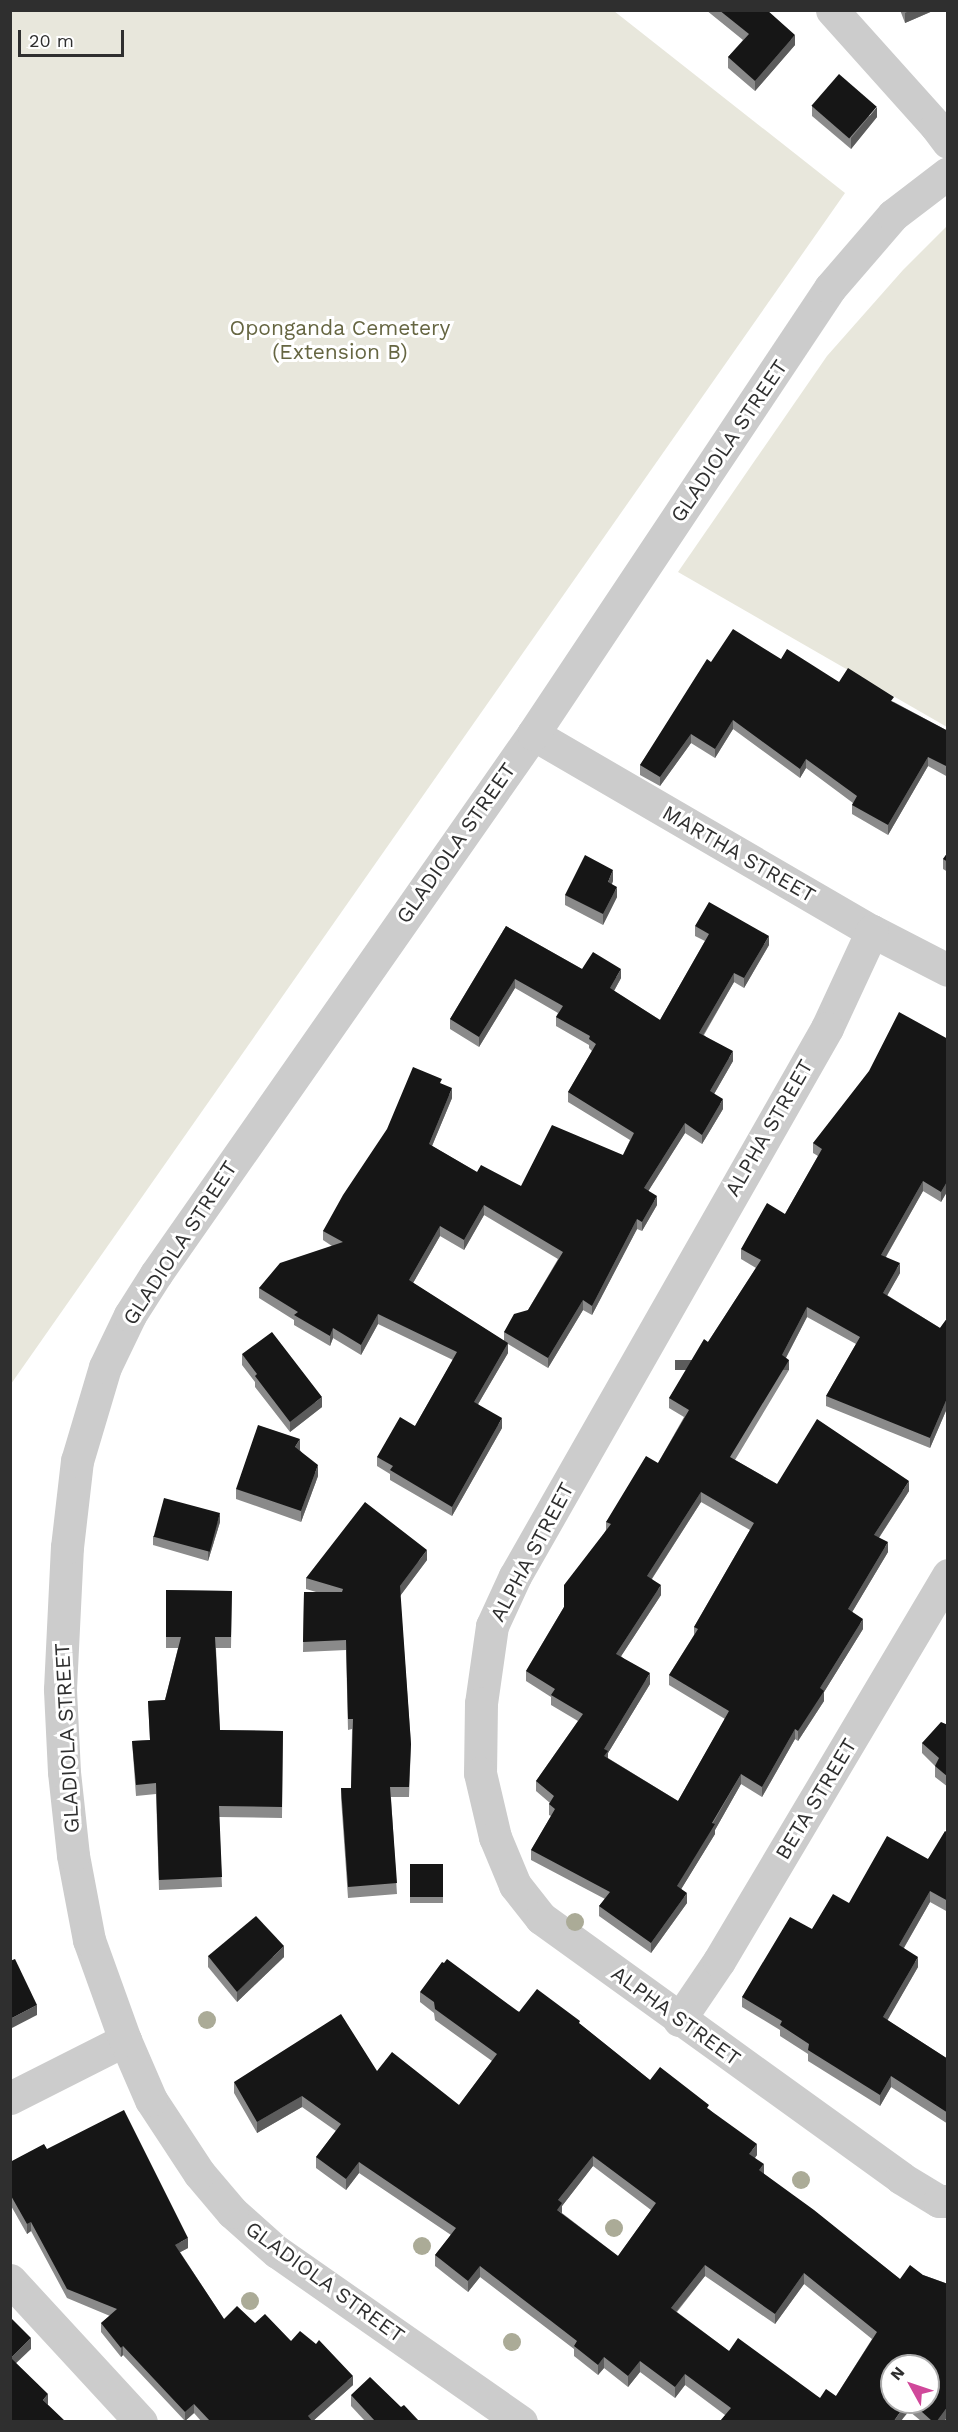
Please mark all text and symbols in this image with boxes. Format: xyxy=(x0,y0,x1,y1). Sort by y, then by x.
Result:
scale bar xyxy=(21,18,128,56)
text: 20 m xyxy=(29,30,74,51)
park label: Oponganda Cemetery (Extension B) xyxy=(229,315,451,365)
street label: GLADIOLA STREET xyxy=(665,355,793,527)
street label: GLADIOLA STREET xyxy=(391,757,521,929)
street label: MARTHA STREET xyxy=(658,800,820,908)
street label: ALPHA STREET xyxy=(719,1055,819,1201)
street label: GLADIOLA STREET xyxy=(117,1156,243,1330)
street label: ALPHA STREET xyxy=(485,1478,579,1626)
street label: GLADIOLA STREET xyxy=(49,1642,85,1834)
street label: BETA STREET xyxy=(770,1733,862,1865)
street label: ALPHA STREET xyxy=(606,1960,746,2072)
street label: GLADIOLA STREET xyxy=(240,2216,410,2348)
north arrow xyxy=(880,2354,940,2414)
text: N xyxy=(886,2363,908,2384)

